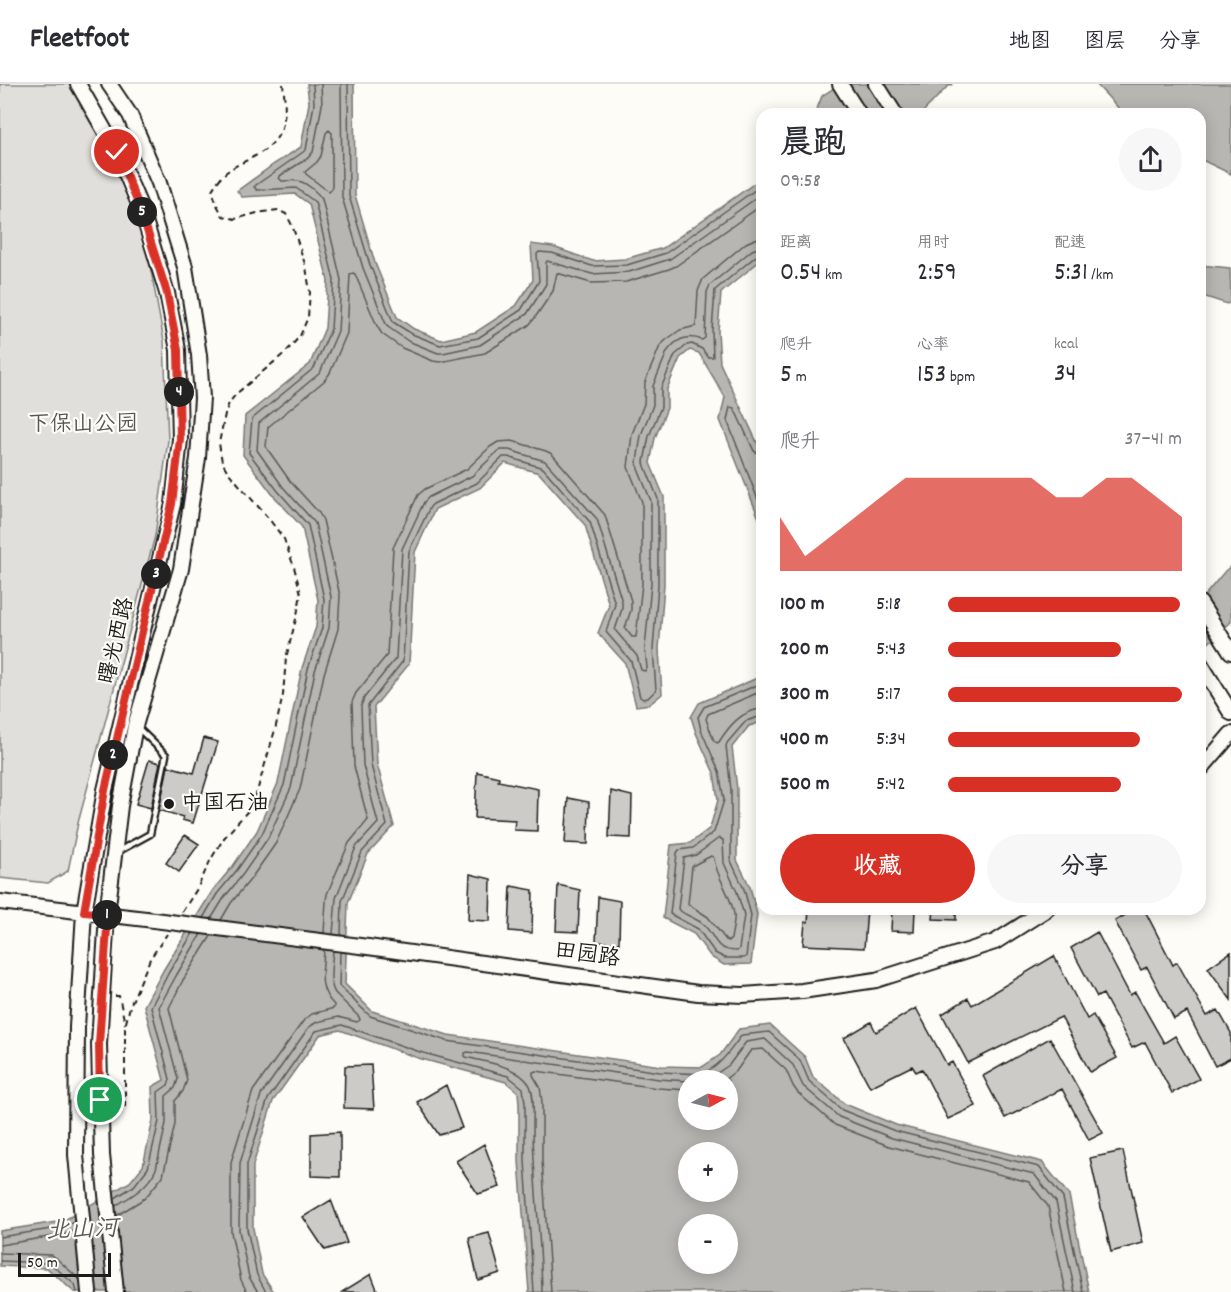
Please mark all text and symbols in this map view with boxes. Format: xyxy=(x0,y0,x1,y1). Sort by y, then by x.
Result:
text: Fleetfoot xyxy=(30,21,129,61)
text: 地图 xyxy=(1009,28,1051,58)
text: 图层 xyxy=(1084,28,1126,58)
text: 分享 xyxy=(1159,28,1201,58)
text: 晨跑 xyxy=(780,122,846,169)
pin xyxy=(91,126,142,177)
button: share xyxy=(1119,128,1182,191)
icon: check xyxy=(100,135,133,168)
text: 09:58 xyxy=(780,168,821,196)
pin: 5 xyxy=(127,197,157,227)
text: 5 xyxy=(138,200,146,223)
text: 距离 xyxy=(780,232,812,255)
text: 用时 xyxy=(917,232,949,255)
text: 配速 xyxy=(1054,232,1086,255)
text: 0.54 xyxy=(780,255,821,292)
text: 2:59 xyxy=(917,255,957,292)
text: 5:31 xyxy=(1054,255,1088,292)
text: km xyxy=(821,264,843,287)
text: /km xyxy=(1088,264,1113,287)
text: kcal xyxy=(1054,333,1078,356)
text: 爬升 xyxy=(780,334,812,357)
text: 心率 xyxy=(917,334,949,357)
text: 34 xyxy=(1054,356,1076,393)
text: 5 xyxy=(780,357,792,394)
text: 153 xyxy=(917,357,946,394)
text: m xyxy=(792,366,807,389)
text: bpm xyxy=(946,366,975,389)
pin: 4 xyxy=(164,377,194,407)
text: 4 xyxy=(176,380,182,403)
park label: 下保山公园 xyxy=(28,410,138,441)
text: 37–41 m xyxy=(1125,426,1182,454)
text: 爬升 xyxy=(780,429,820,457)
pin: 3 xyxy=(141,559,171,589)
text: 3 xyxy=(152,562,160,585)
text: 100 m xyxy=(780,591,825,619)
text: 5:18 xyxy=(876,591,901,619)
street label: 曙光西路 xyxy=(93,595,143,687)
text: 200 m xyxy=(780,636,829,664)
text: 5:43 xyxy=(876,636,906,664)
text: 300 m xyxy=(780,681,829,709)
text: 5:17 xyxy=(876,681,901,709)
text: 400 m xyxy=(780,726,828,754)
text: 5:34 xyxy=(876,726,906,754)
pin: 2 xyxy=(98,740,128,770)
text: 2 xyxy=(110,743,117,766)
text: 500 m xyxy=(780,771,829,799)
text: 5:42 xyxy=(876,771,906,799)
place label: 中国石油 xyxy=(181,789,269,820)
marker: 中国石油 xyxy=(162,797,176,811)
button: 收藏 xyxy=(780,834,975,903)
button: 分享 xyxy=(987,834,1182,903)
pin: 1 xyxy=(92,900,122,930)
text: 1 xyxy=(105,903,109,926)
street label: 田园路 xyxy=(552,936,622,976)
north arrow xyxy=(678,1070,738,1130)
map controls xyxy=(678,1070,738,1274)
pin xyxy=(74,1074,125,1125)
icon: arrive xyxy=(83,1083,116,1116)
button: + xyxy=(678,1142,738,1202)
water label: 北山河 xyxy=(45,1213,123,1249)
button: − xyxy=(678,1214,738,1274)
scale bar xyxy=(18,1250,111,1278)
text: 50 m xyxy=(27,1252,58,1275)

